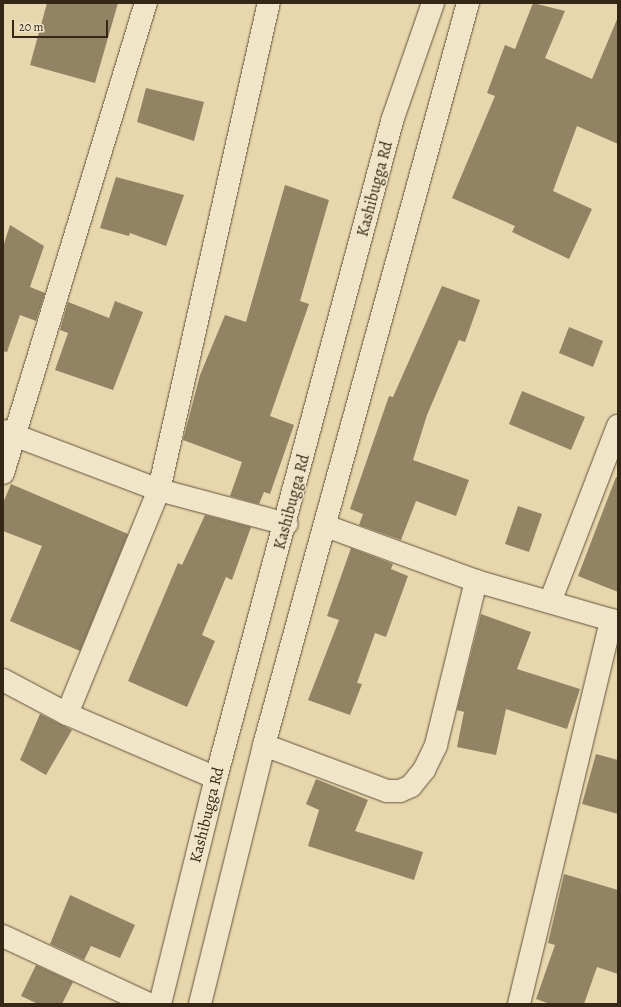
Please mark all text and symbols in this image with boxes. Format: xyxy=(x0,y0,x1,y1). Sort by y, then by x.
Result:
scale bar xyxy=(14,12,110,38)
text: 20 m xyxy=(19,19,43,35)
street label: Kashibugga Rd xyxy=(353,139,397,239)
street label: Kashibugga Rd xyxy=(270,452,314,552)
street label: Kashibugga Rd xyxy=(186,765,228,865)

